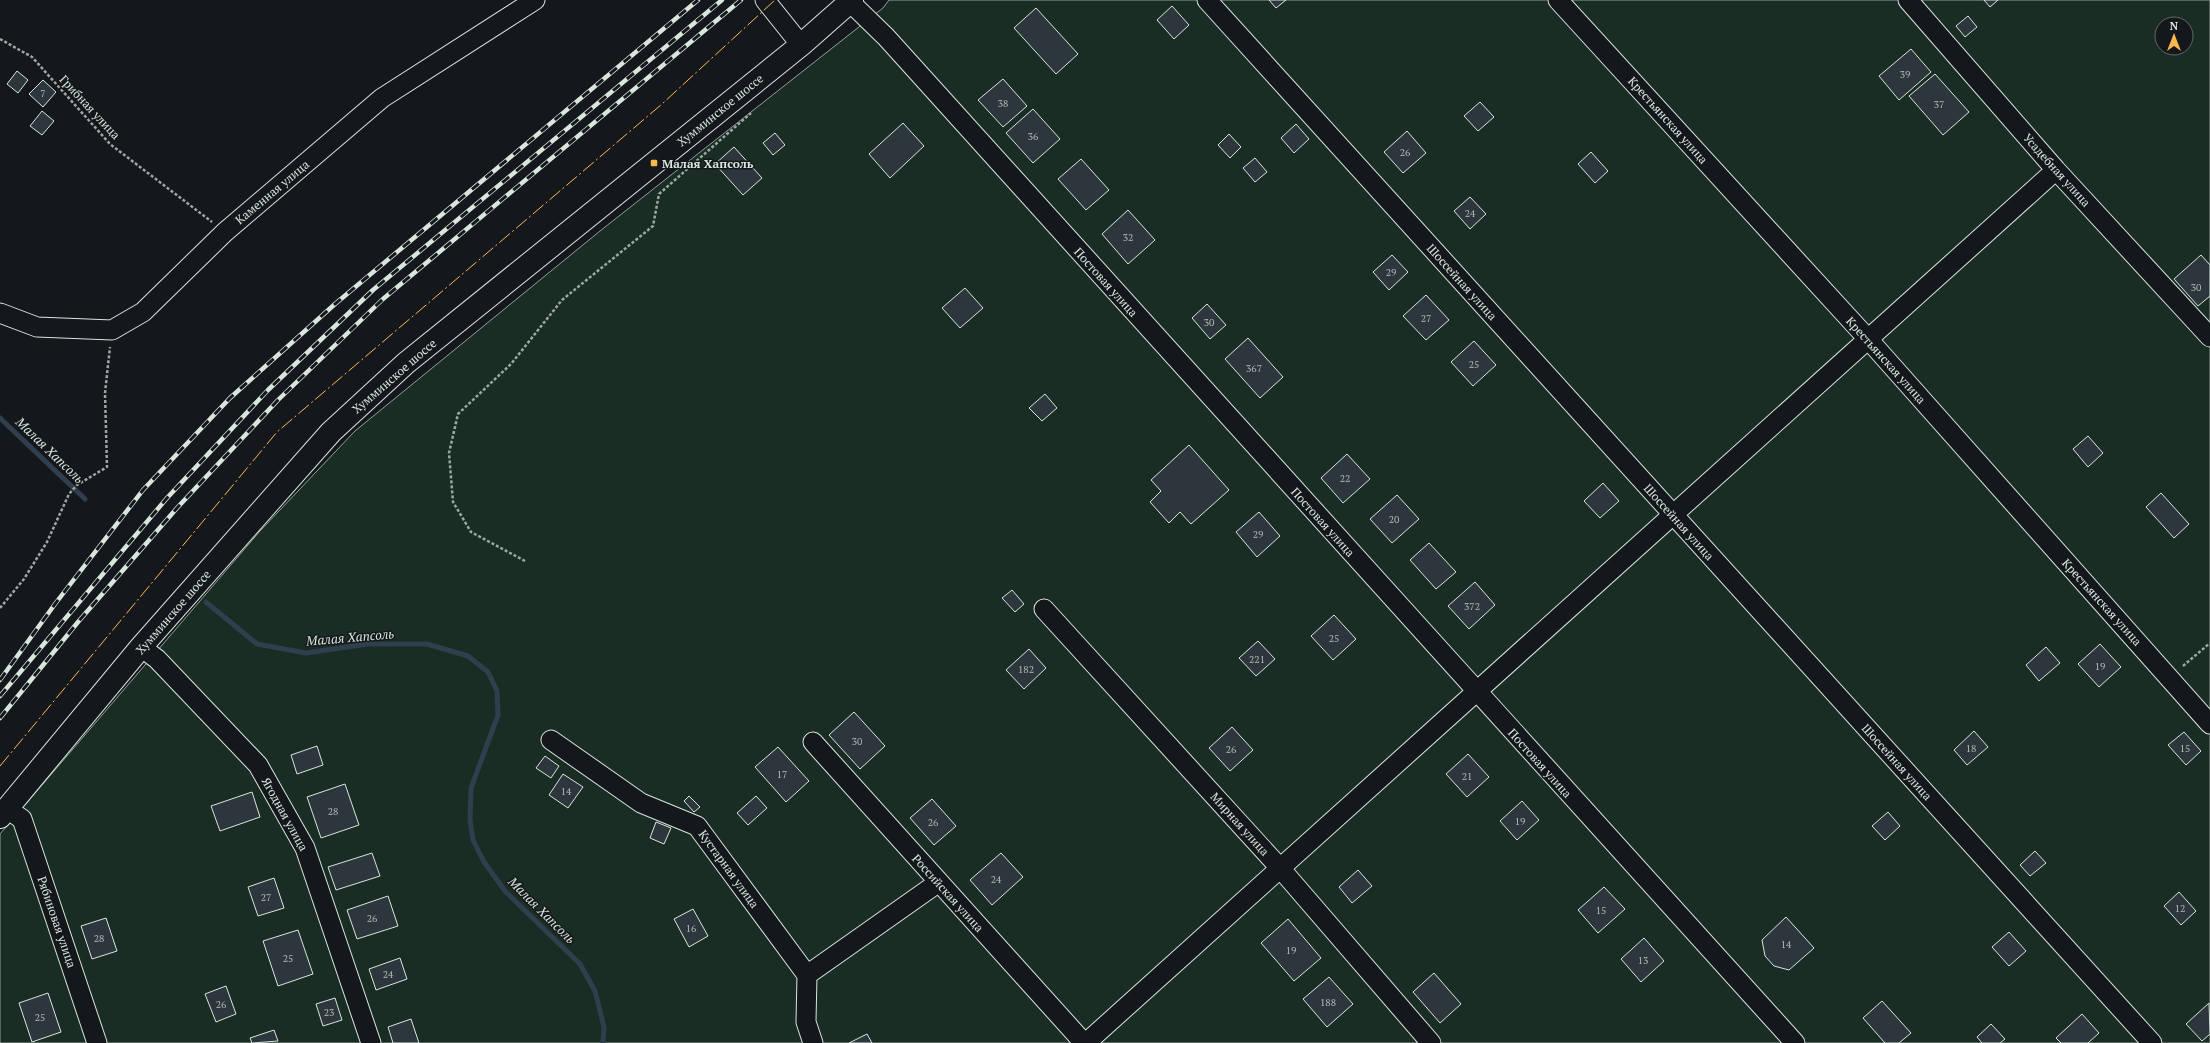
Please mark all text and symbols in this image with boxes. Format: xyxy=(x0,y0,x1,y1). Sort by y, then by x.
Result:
north arrow xyxy=(2154,16,2194,56)
text: N xyxy=(2170,19,2179,33)
house number: 39 xyxy=(1900,68,1910,81)
street label: Хумминское шоссе xyxy=(674,71,766,149)
street label: Грибная улица xyxy=(56,72,124,142)
street label: Крестьянская улица xyxy=(1625,73,1711,167)
house number: 7 xyxy=(40,87,46,100)
house number: 38 xyxy=(998,97,1008,110)
house number: 37 xyxy=(1934,98,1944,111)
house number: 36 xyxy=(1028,130,1039,143)
street label: Усадебная улица xyxy=(2020,130,2094,210)
house number: 26 xyxy=(1400,146,1411,159)
place label: Малая Хапсоль xyxy=(662,156,754,171)
street label: Каменная улица xyxy=(232,157,312,227)
marker: Малая Хапсоль xyxy=(649,158,659,168)
house number: 24 xyxy=(1465,207,1476,220)
house number: 32 xyxy=(1123,231,1133,244)
street label: Шоссейная улица xyxy=(1424,241,1500,323)
street label: Постовая улица xyxy=(1071,244,1141,320)
house number: 29 xyxy=(1386,266,1396,279)
house number: 30 xyxy=(2191,281,2201,294)
house number: 27 xyxy=(1421,312,1431,325)
street label: Крестьянская улица xyxy=(1843,313,1929,407)
house number: 30 xyxy=(1204,316,1214,329)
street label: Хумминское шоссе xyxy=(349,335,439,417)
house number: 25 xyxy=(1469,358,1479,371)
house number: 367 xyxy=(1246,362,1262,375)
water label: Малая Хапсоль xyxy=(11,412,88,487)
house number: 22 xyxy=(1340,472,1350,485)
street label: Шоссейная улица xyxy=(1641,481,1717,563)
street label: Постовая улица xyxy=(1288,484,1358,560)
house number: 20 xyxy=(1389,513,1399,526)
house number: 29 xyxy=(1253,528,1263,541)
street label: Крестьянская улица xyxy=(2059,555,2145,649)
street label: Хумминское шоссе xyxy=(132,567,214,657)
house number: 372 xyxy=(1464,600,1480,613)
water label: Малая Хапсоль xyxy=(304,624,395,650)
house number: 25 xyxy=(1329,632,1339,645)
house number: 221 xyxy=(1249,653,1265,666)
house number: 19 xyxy=(2095,660,2105,673)
house number: 182 xyxy=(1018,663,1034,676)
street label: Шоссейная улица xyxy=(1859,721,1935,803)
street label: Постовая улица xyxy=(1505,725,1575,801)
house number: 30 xyxy=(852,735,862,748)
house number: 18 xyxy=(1966,742,1976,755)
house number: 15 xyxy=(2180,742,2190,755)
house number: 26 xyxy=(1226,743,1237,756)
house number: 17 xyxy=(777,768,787,781)
house number: 21 xyxy=(1462,770,1472,783)
street label: Ягодная улица xyxy=(259,775,311,853)
house number: 14 xyxy=(561,785,572,798)
street label: Мирная улица xyxy=(1208,789,1272,859)
house number: 28 xyxy=(328,805,338,818)
house number: 19 xyxy=(1515,815,1525,828)
house number: 26 xyxy=(928,816,939,829)
street label: Кустарная улица xyxy=(696,827,762,911)
street label: Российская улица xyxy=(909,851,987,935)
water label: Малая Хапсоль xyxy=(504,872,580,948)
house number: 24 xyxy=(991,873,1002,886)
street label: Рябиновая улица xyxy=(34,874,80,970)
house number: 27 xyxy=(261,891,271,904)
house number: 12 xyxy=(2175,902,2185,915)
house number: 15 xyxy=(1596,904,1606,917)
house number: 26 xyxy=(367,912,378,925)
house number: 16 xyxy=(686,922,697,935)
house number: 28 xyxy=(94,932,104,945)
house number: 14 xyxy=(1781,938,1792,951)
house number: 19 xyxy=(1286,944,1296,957)
house number: 25 xyxy=(283,952,293,965)
house number: 13 xyxy=(1638,954,1648,967)
house number: 24 xyxy=(383,968,394,981)
house number: 188 xyxy=(1320,996,1336,1009)
house number: 26 xyxy=(216,998,227,1011)
house number: 23 xyxy=(324,1006,334,1019)
house number: 25 xyxy=(35,1011,45,1024)

